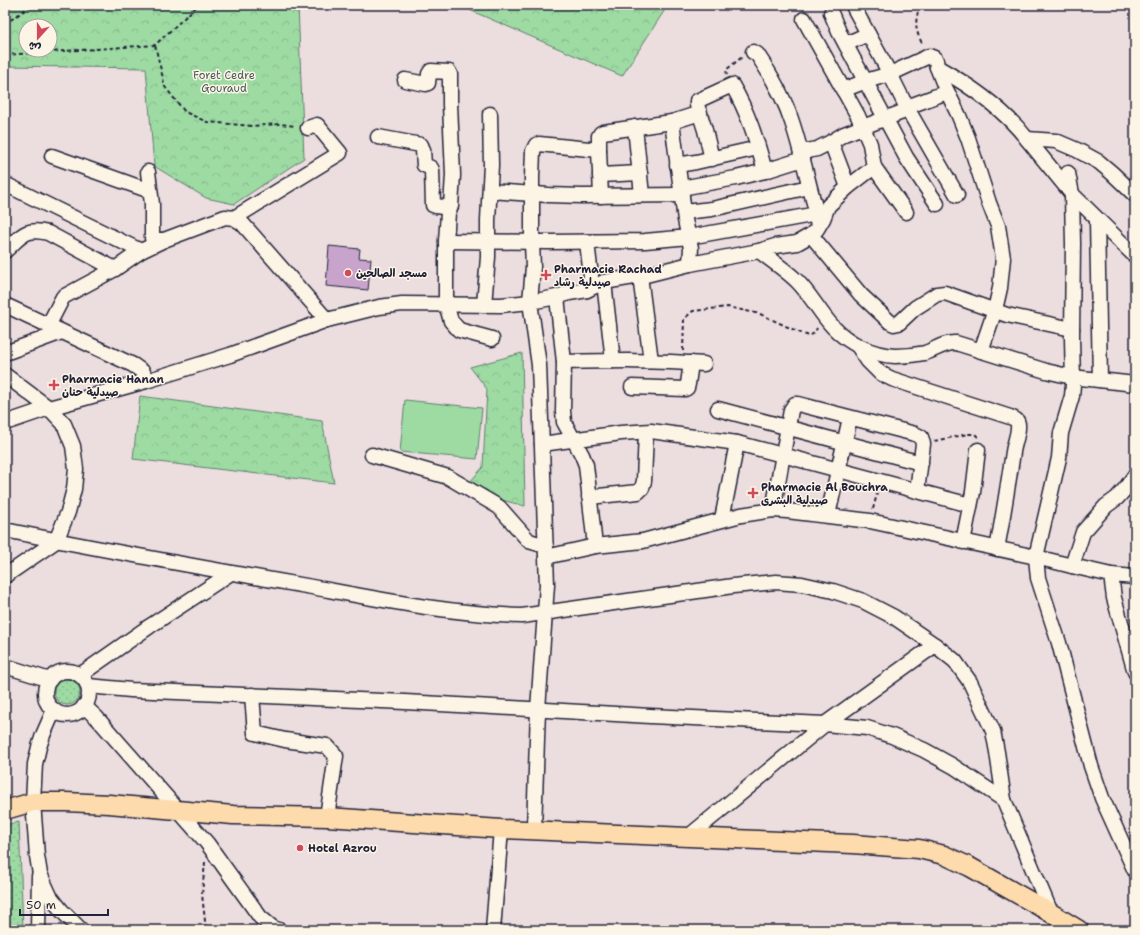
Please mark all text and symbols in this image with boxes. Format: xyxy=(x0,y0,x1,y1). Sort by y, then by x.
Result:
north arrow xyxy=(18,18,58,58)
text: ش xyxy=(26,38,43,56)
park label: Foret Cedre Gouraud xyxy=(193,68,255,96)
place label: Pharmacie Rachad صيدلية رشاد xyxy=(554,262,662,290)
place label: مسجد الصالحين xyxy=(356,266,427,281)
marker: مسجد الصالحين xyxy=(343,268,353,278)
marker: Pharmacie Rachad صيدلية رشاد xyxy=(541,270,551,280)
place label: Pharmacie Hanan صيدلية حنان xyxy=(62,372,164,400)
marker: Pharmacie Hanan صيدلية حنان xyxy=(49,380,59,390)
place label: Pharmacie Al Bouchra صيدلية البشرى xyxy=(761,480,888,508)
marker: Pharmacie Al Bouchra صيدلية البشرى xyxy=(748,488,758,498)
place label: Hotel Azrou xyxy=(308,841,377,856)
marker: Hotel Azrou xyxy=(295,843,305,853)
scale bar xyxy=(20,891,108,917)
text: 50 m xyxy=(26,897,56,913)

